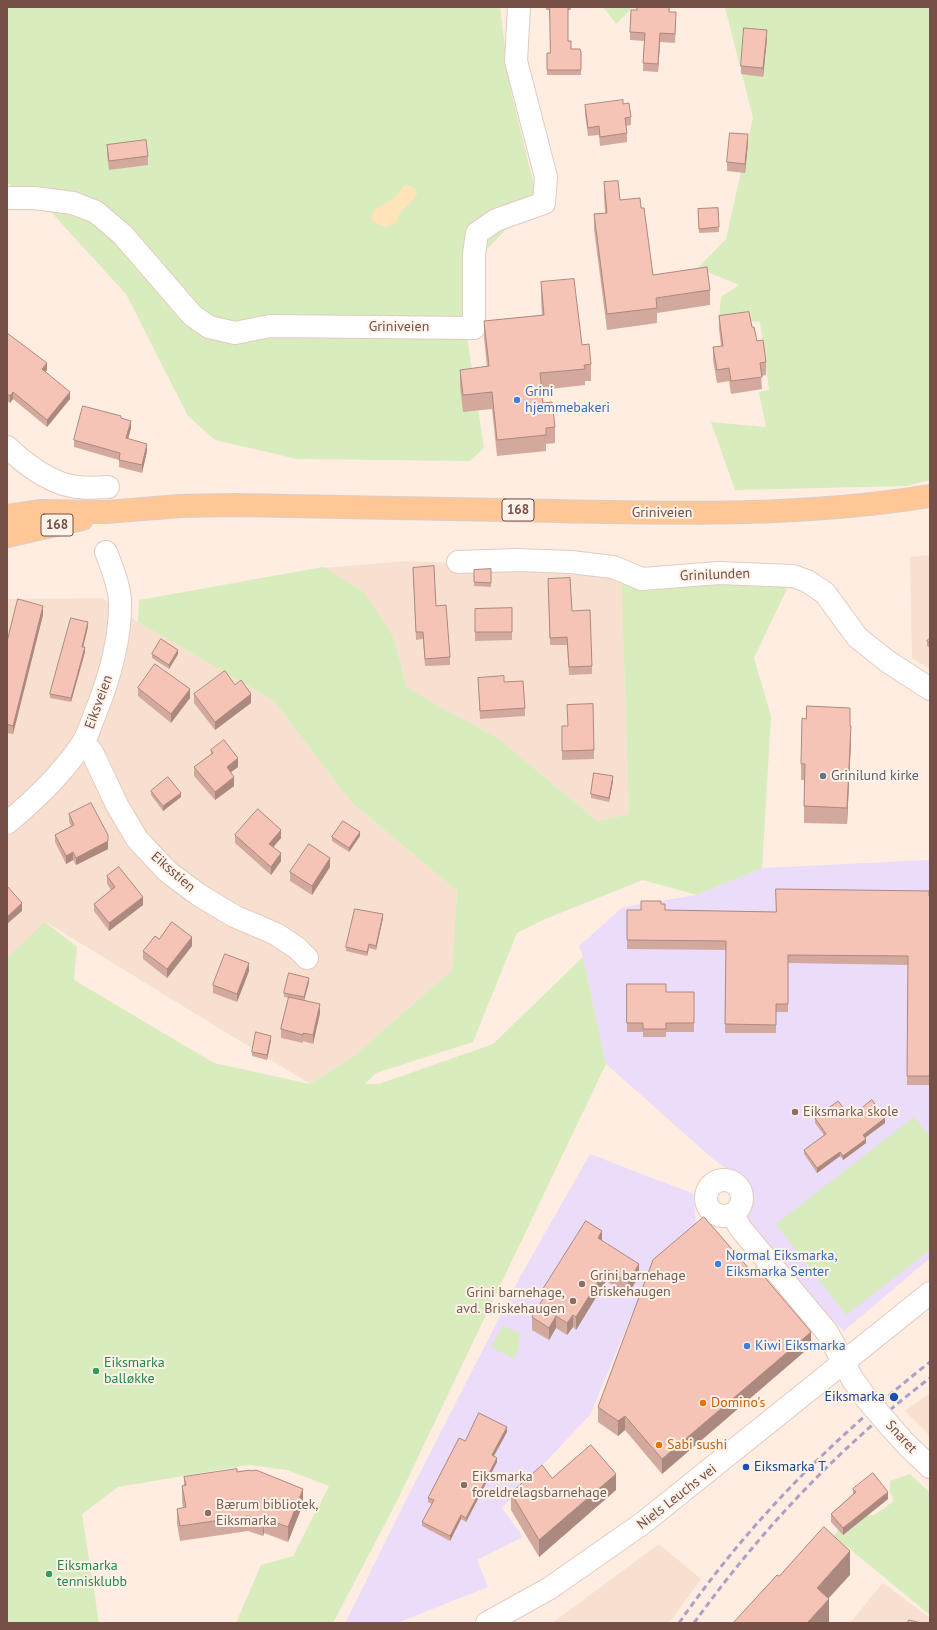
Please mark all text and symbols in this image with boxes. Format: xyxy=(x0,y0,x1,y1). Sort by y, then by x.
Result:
street label: Griniveien xyxy=(369,319,429,335)
place label: Grini hjemmebakeri xyxy=(525,384,610,416)
marker: Grini hjemmebakeri xyxy=(512,395,522,405)
road number: 168 xyxy=(502,499,534,521)
street label: Griniveien xyxy=(632,505,692,521)
road number: 168 xyxy=(41,514,73,536)
street label: Grinilunden xyxy=(680,565,750,585)
street label: Eiksveien xyxy=(82,673,116,731)
place label: Grinilund kirke xyxy=(831,768,919,784)
marker: Grinilund kirke xyxy=(818,771,828,781)
street label: Eiksstien xyxy=(147,848,199,896)
place label: Eiksmarka skole xyxy=(803,1104,898,1120)
marker: Eiksmarka skole xyxy=(790,1107,800,1117)
place label: Normal Eiksmarka, Eiksmarka Senter xyxy=(726,1248,838,1280)
marker: Normal Eiksmarka, Eiksmarka Senter xyxy=(713,1259,723,1269)
place label: Grini barnehage Briskehaugen xyxy=(590,1268,685,1300)
marker: Grini barnehage Briskehaugen xyxy=(577,1279,587,1289)
place label: Grini barnehage, avd. Briskehaugen xyxy=(456,1285,565,1318)
marker: Grini barnehage, avd. Briskehaugen xyxy=(568,1296,578,1306)
place label: Kiwi Eiksmarka xyxy=(755,1338,846,1354)
marker: Kiwi Eiksmarka xyxy=(742,1341,752,1351)
place label: Eiksmarka balløkke xyxy=(104,1355,165,1388)
marker: Eiksmarka balløkke xyxy=(91,1366,101,1376)
place label: Eiksmarka xyxy=(824,1389,885,1405)
marker: Eiksmarka xyxy=(888,1391,900,1403)
place label: Domino's xyxy=(711,1395,765,1411)
marker: Domino's xyxy=(698,1398,708,1408)
street label: Snaret xyxy=(882,1417,920,1457)
place label: Sabi sushi xyxy=(667,1437,727,1453)
marker: Sabi sushi xyxy=(654,1440,664,1450)
place label: Eiksmarka T xyxy=(754,1459,826,1475)
street label: Niels Leuchs vei xyxy=(634,1461,720,1533)
marker: Eiksmarka T xyxy=(741,1462,751,1472)
place label: Eiksmarka foreldrelagsbarnehage xyxy=(472,1469,607,1502)
marker: Eiksmarka foreldrelagsbarnehage xyxy=(459,1480,469,1490)
place label: Bærum bibliotek, Eiksmarka xyxy=(216,1497,319,1530)
marker: Bærum bibliotek, Eiksmarka xyxy=(203,1508,213,1518)
place label: Eiksmarka tennisklubb xyxy=(57,1558,127,1590)
marker: Eiksmarka tennisklubb xyxy=(44,1569,54,1579)

